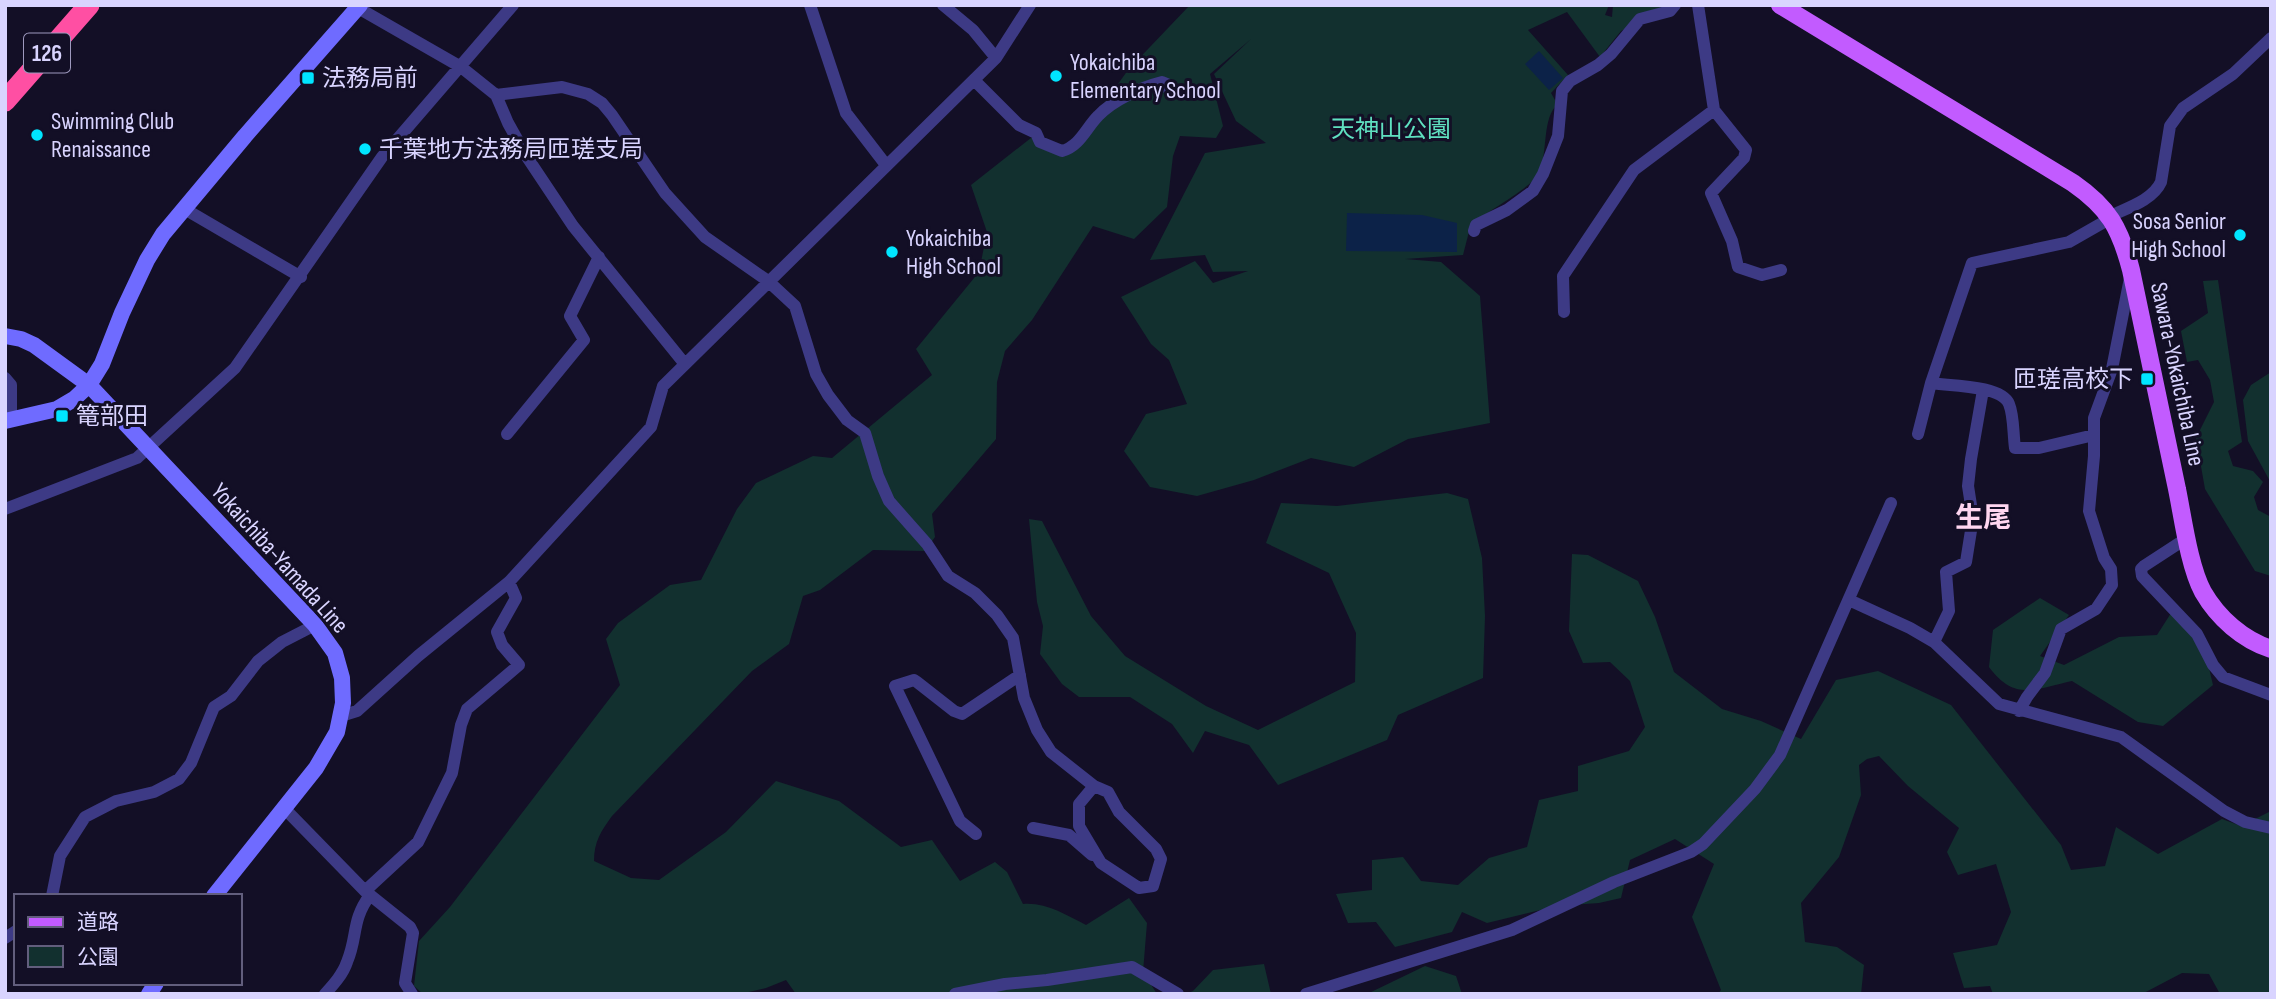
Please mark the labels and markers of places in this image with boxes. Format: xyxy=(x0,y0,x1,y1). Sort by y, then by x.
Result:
place label: Yokaichiba Elementary School xyxy=(1070,48,1221,105)
place label: 法務局前 xyxy=(322,64,418,93)
marker: Yokaichiba Elementary School xyxy=(1048,68,1064,84)
marker: 法務局前 xyxy=(300,70,316,86)
place label: Swimming Club Renaissance xyxy=(51,107,174,164)
marker: Swimming Club Renaissance xyxy=(29,127,45,143)
place label: 千葉地方法務局匝瑳支局 xyxy=(379,135,643,164)
marker: 千葉地方法務局匝瑳支局 xyxy=(357,141,373,157)
place label: Sosa Senior High School xyxy=(2131,207,2226,264)
place label: Yokaichiba High School xyxy=(906,224,1001,281)
marker: Sosa Senior High School xyxy=(2232,227,2248,243)
marker: Yokaichiba High School xyxy=(884,244,900,260)
place label: 匝瑳高校下 xyxy=(2013,365,2133,394)
marker: 匝瑳高校下 xyxy=(2139,371,2155,387)
place label: 篭部田 xyxy=(76,402,148,431)
marker: 篭部田 xyxy=(54,408,70,424)

